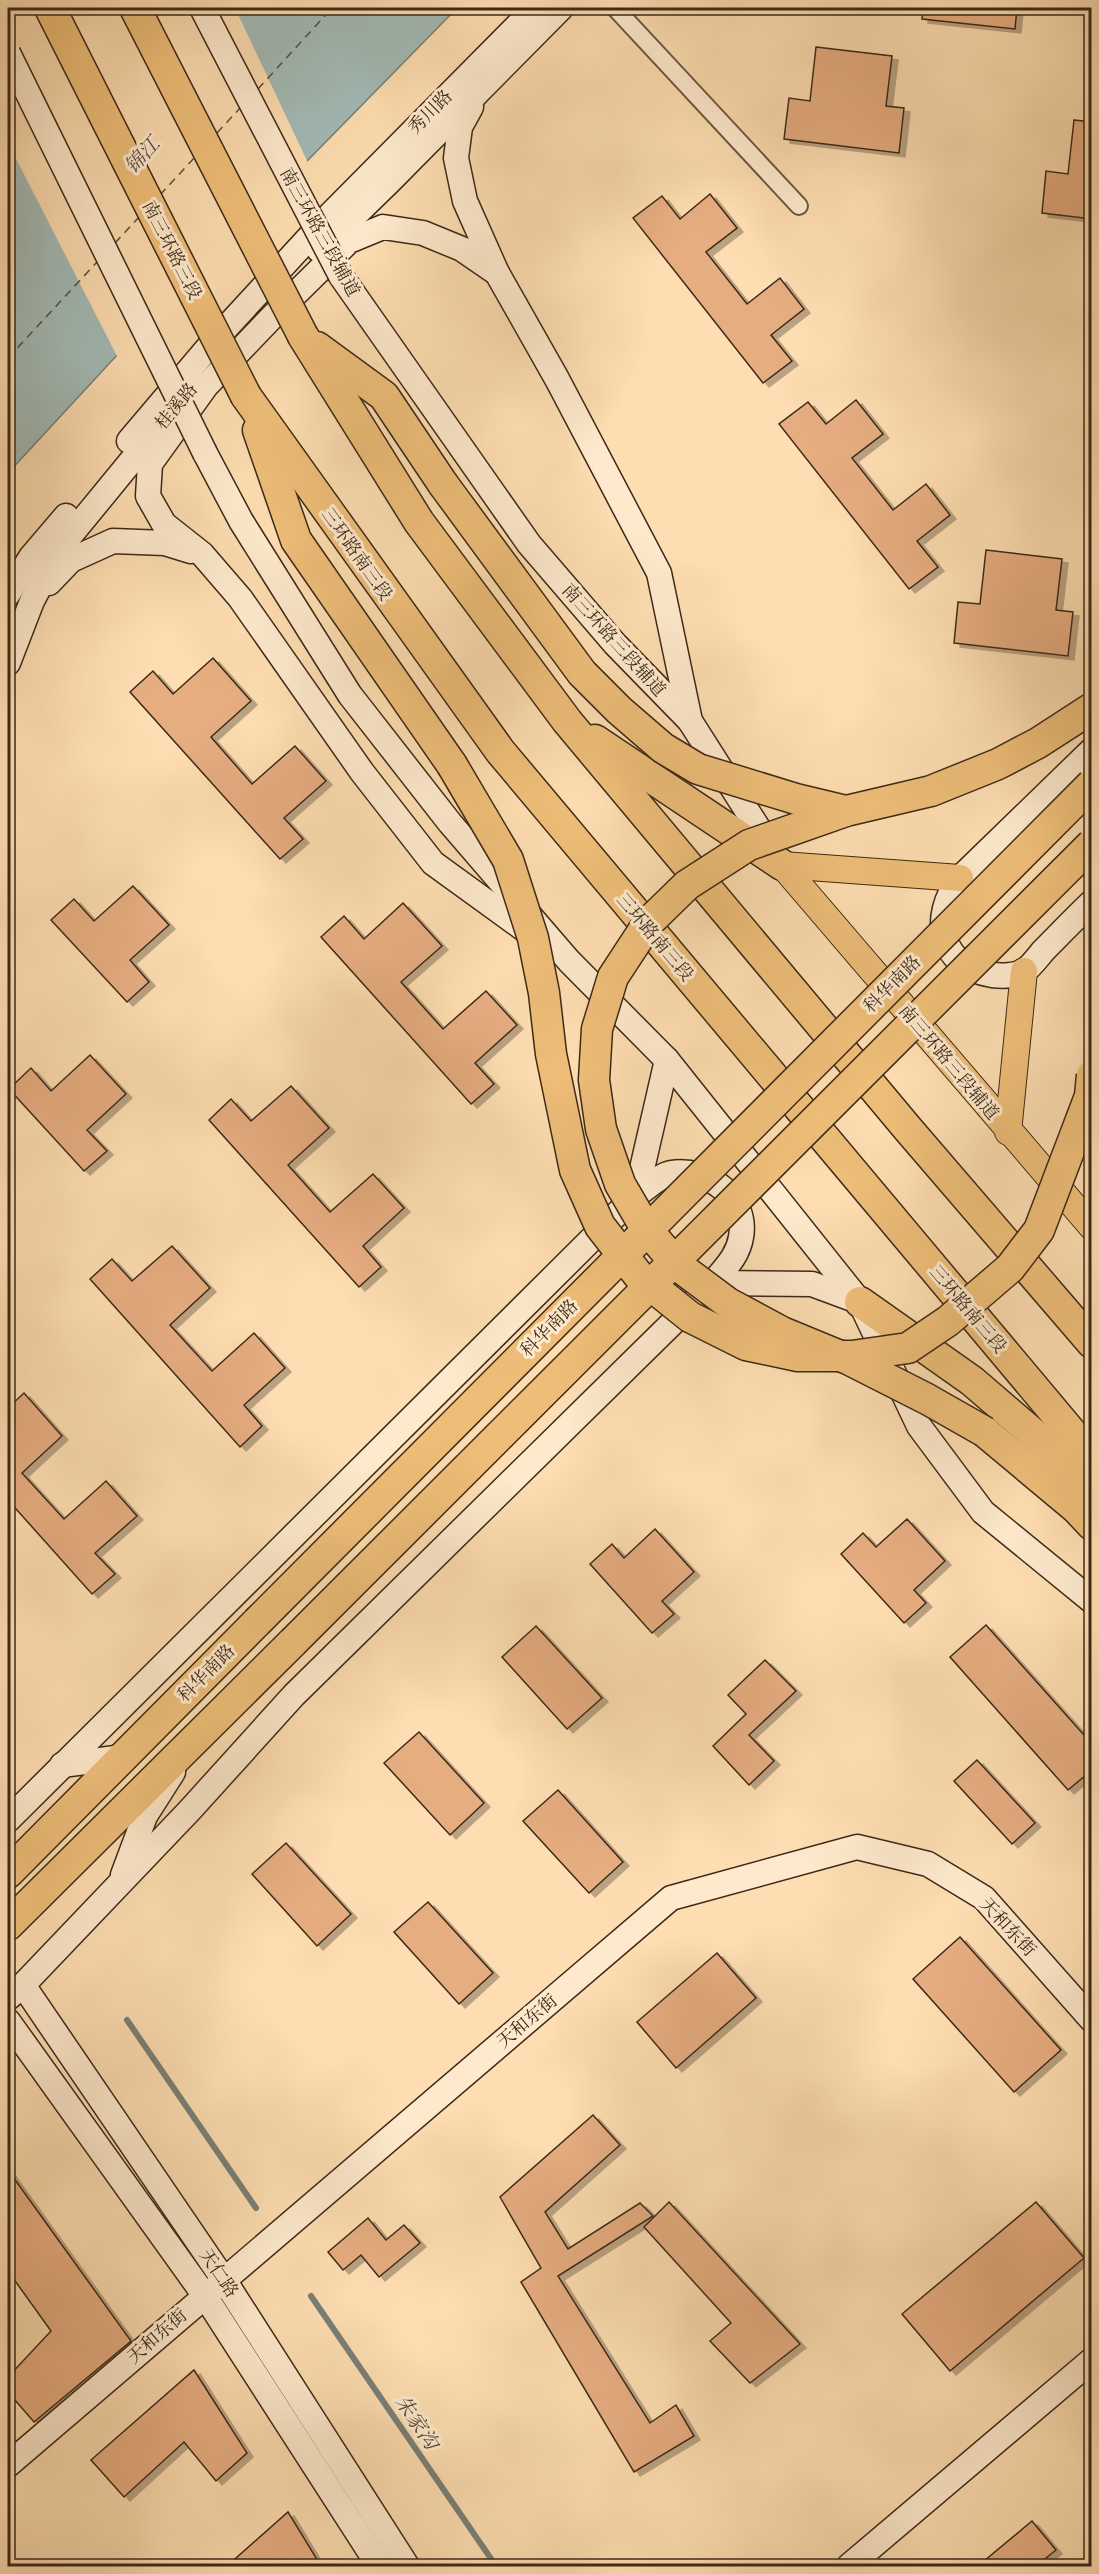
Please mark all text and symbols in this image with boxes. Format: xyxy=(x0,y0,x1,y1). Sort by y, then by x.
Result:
street label: 秀川路 xyxy=(403,85,458,140)
water label: 锦江 xyxy=(120,130,167,179)
street label: 南三环路三段辅道 xyxy=(275,164,365,301)
street label: 南三环路三段 xyxy=(137,197,206,304)
street label: 桂溪路 xyxy=(150,378,203,434)
street label: 三环路南三段 xyxy=(316,503,397,605)
street label: 南三环路三段辅道 xyxy=(557,579,670,702)
street label: 三环路南三段 xyxy=(611,889,698,986)
street label: 科华南路 xyxy=(859,951,926,1018)
street label: 南三环路三段辅道 xyxy=(894,1000,1004,1125)
street label: 三环路南三段 xyxy=(924,1261,1011,1358)
street label: 科华南路 xyxy=(516,1295,583,1362)
street label: 科华南路 xyxy=(173,1640,240,1707)
street label: 天和东街 xyxy=(975,1893,1041,1962)
street label: 天和东街 xyxy=(492,1989,562,2053)
street label: 天仁路 xyxy=(194,2244,243,2302)
street label: 天和东街 xyxy=(123,2304,192,2369)
water label: 朱家沟 xyxy=(389,2390,445,2457)

